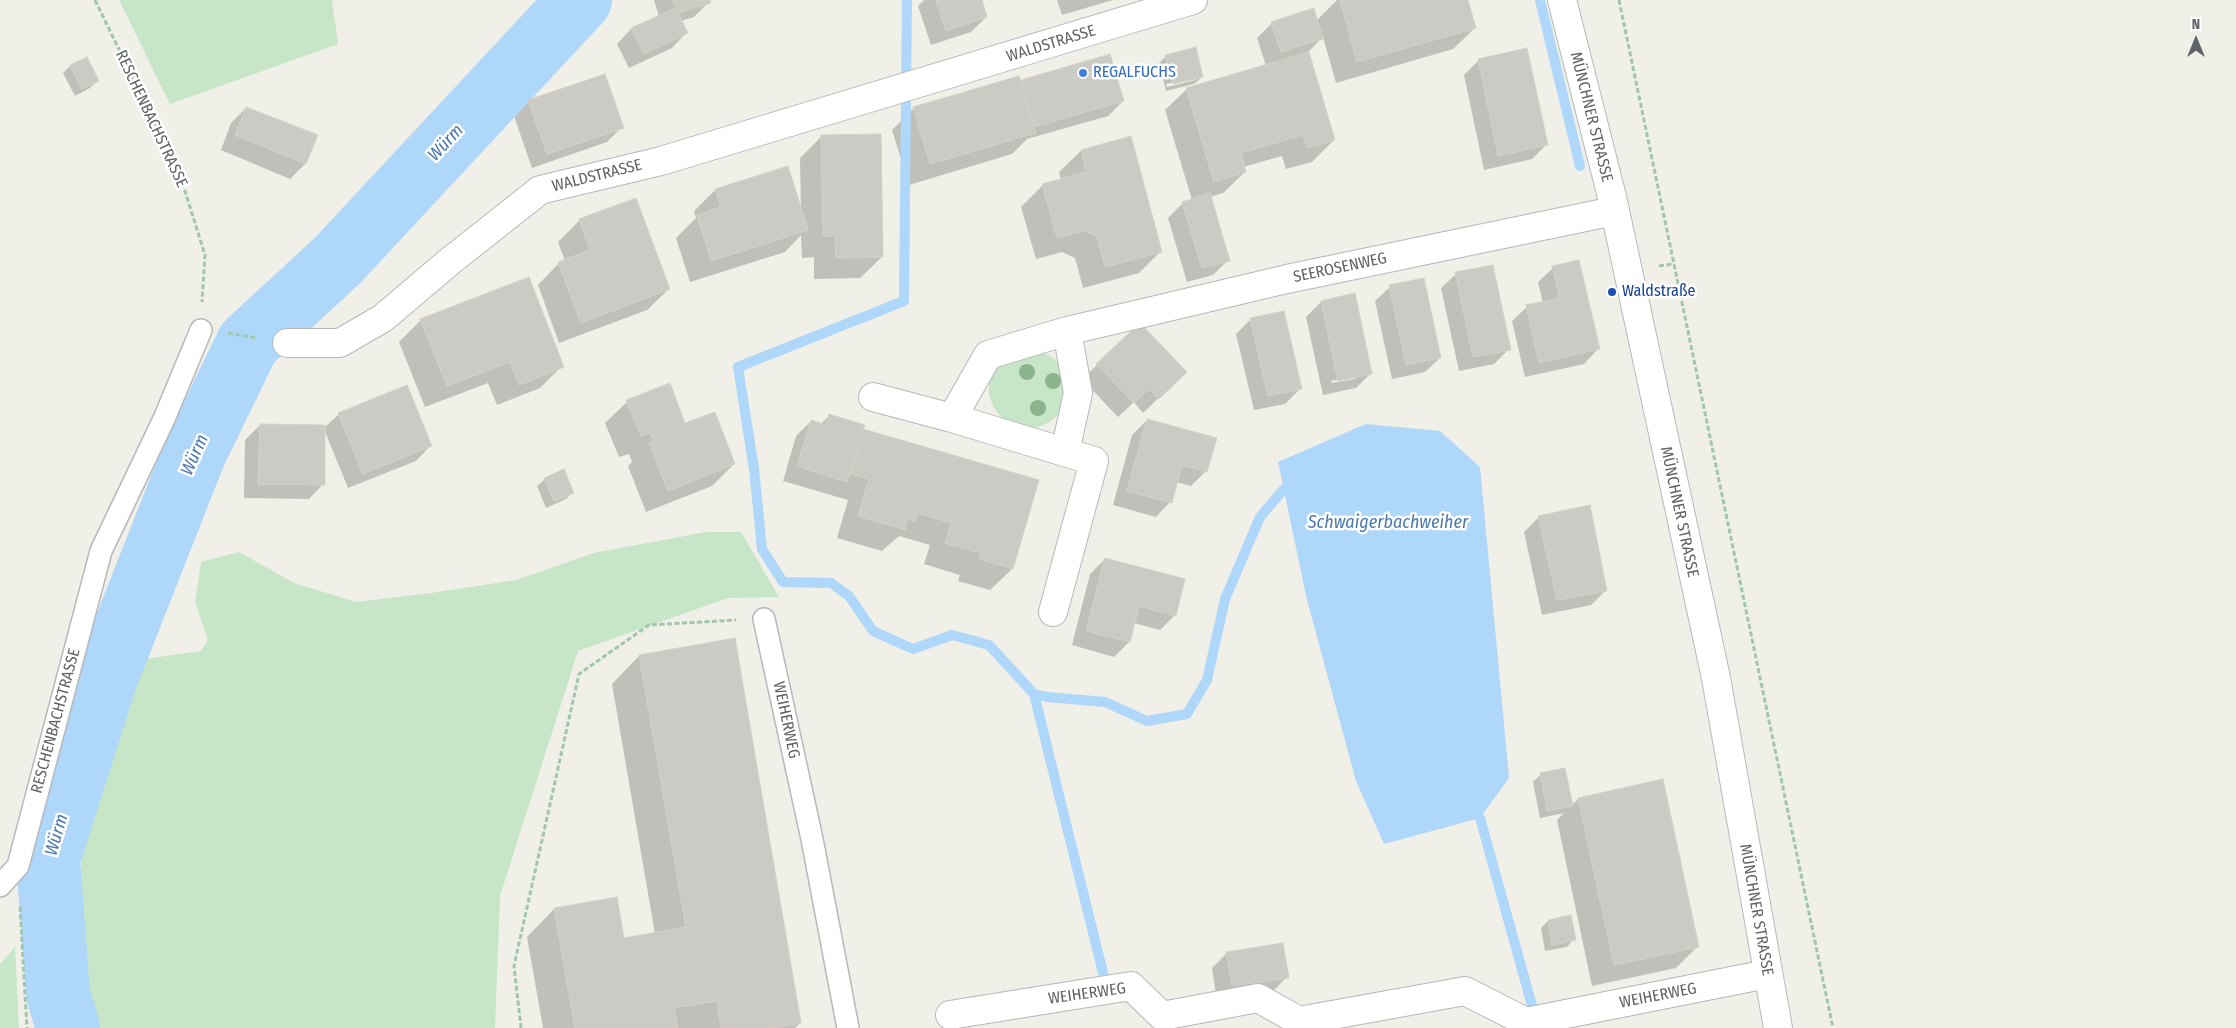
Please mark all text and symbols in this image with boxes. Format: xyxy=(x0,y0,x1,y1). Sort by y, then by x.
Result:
north arrow xyxy=(2171,15,2221,65)
text: N xyxy=(2192,16,2200,33)
street label: WALDSTRASSE xyxy=(1004,21,1098,67)
street label: RESCHENBACHSTRASSE xyxy=(111,47,191,191)
street label: MÜNCHNER STRASSE xyxy=(1566,50,1616,184)
place label: REGALFUCHS xyxy=(1093,63,1176,83)
marker: REGALFUCHS xyxy=(1077,67,1089,79)
water label: Würm xyxy=(424,120,468,166)
street label: WALDSTRASSE xyxy=(550,156,644,196)
street label: SEEROSENWEG xyxy=(1291,249,1389,287)
place label: Waldstraße xyxy=(1622,282,1695,302)
marker: Waldstraße xyxy=(1606,286,1618,298)
water label: Würm xyxy=(176,431,214,479)
street label: MÜNCHNER STRASSE xyxy=(1656,445,1702,579)
water label: Schwaigerbachweiher xyxy=(1308,512,1468,534)
street label: RESCHENBACHSTRASSE xyxy=(27,647,85,795)
street label: WEIHERWEG xyxy=(768,680,804,760)
water label: Würm xyxy=(41,812,73,858)
street label: MÜNCHNER STRASSE xyxy=(1735,843,1777,977)
street label: WEIHERWEG xyxy=(1047,979,1127,1009)
street label: WEIHERWEG xyxy=(1618,979,1698,1013)

